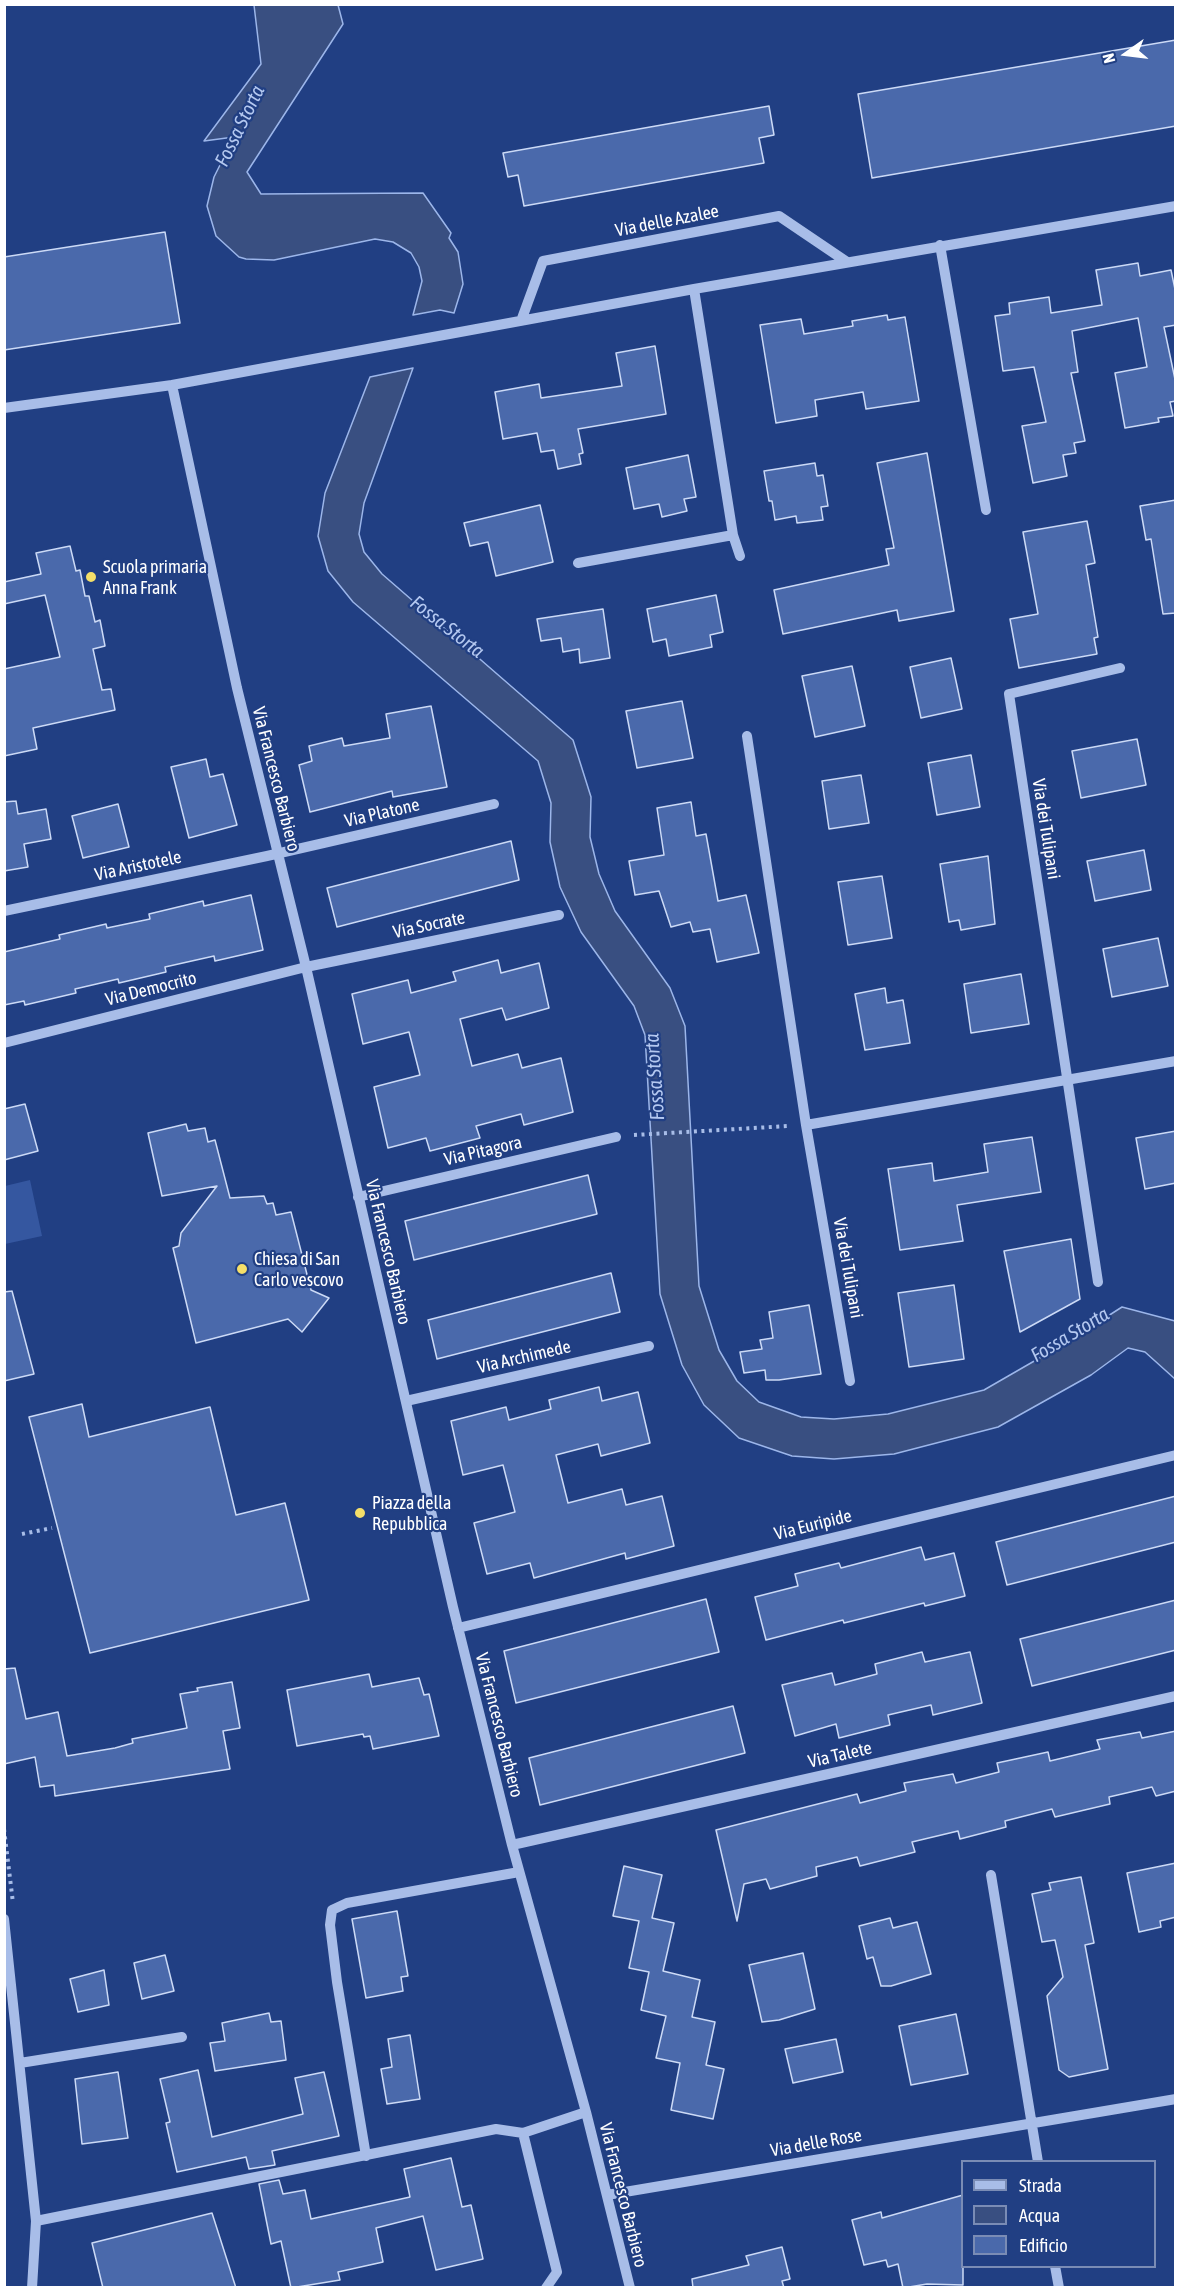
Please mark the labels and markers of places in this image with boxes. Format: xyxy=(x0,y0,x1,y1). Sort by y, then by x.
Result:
place label: Scuola primaria Anna Frank xyxy=(103,556,207,598)
marker: Scuola primaria Anna Frank xyxy=(84,570,98,584)
place label: Chiesa di San Carlo vescovo xyxy=(254,1248,344,1290)
marker: Chiesa di San Carlo vescovo xyxy=(235,1262,249,1276)
place label: Piazza della Repubblica xyxy=(372,1492,451,1534)
marker: Piazza della Repubblica xyxy=(353,1506,367,1520)

